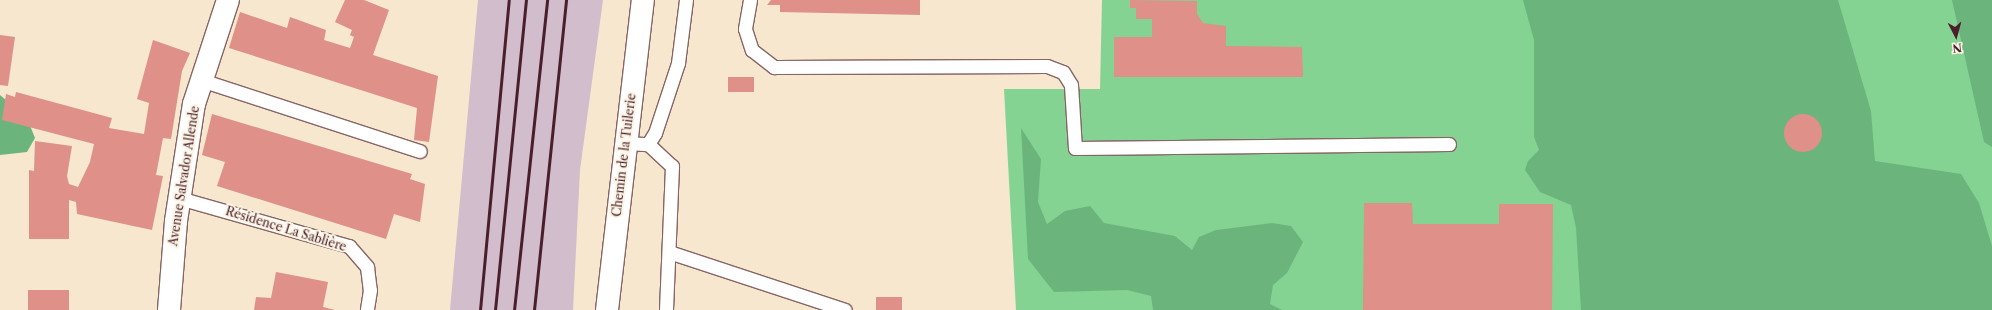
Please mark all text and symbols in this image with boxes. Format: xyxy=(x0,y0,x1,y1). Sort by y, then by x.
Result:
north arrow xyxy=(1936,16,1976,56)
text: N xyxy=(1952,40,1963,55)
street label: Chemin de la Tuilerie xyxy=(609,92,639,218)
street label: Avenue Salvador Allende xyxy=(166,105,202,247)
street label: Résidence La Sablière xyxy=(224,204,348,254)

